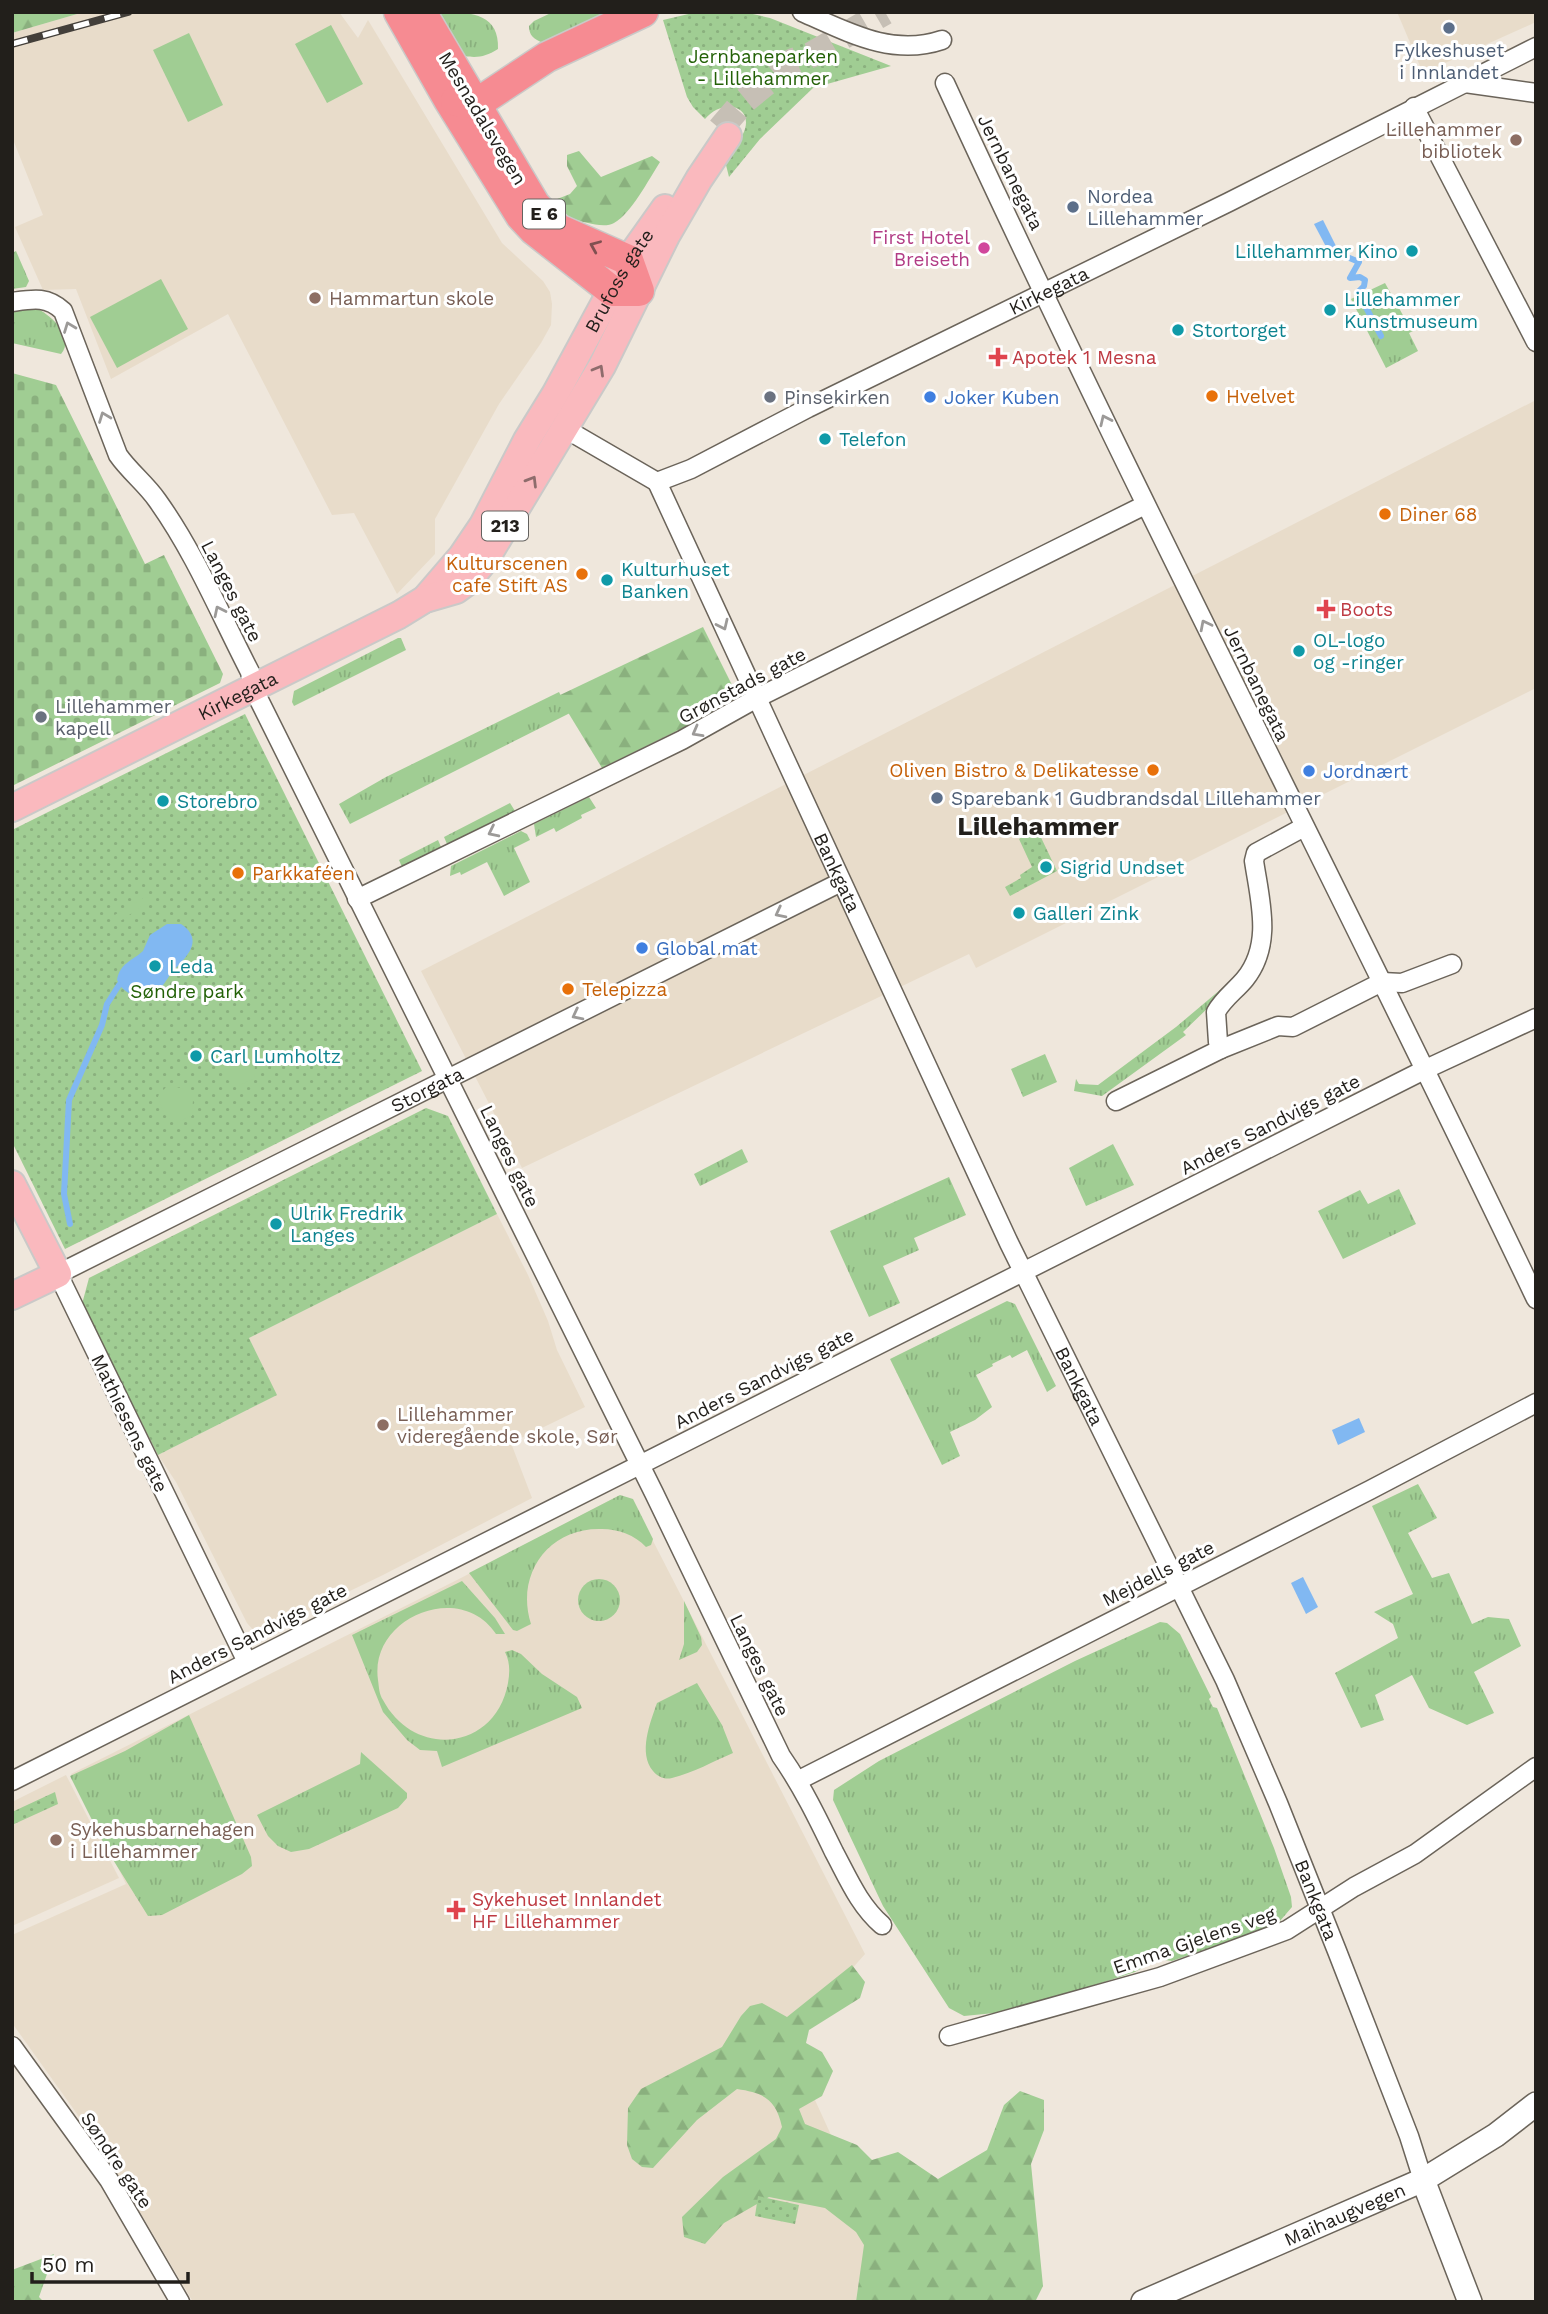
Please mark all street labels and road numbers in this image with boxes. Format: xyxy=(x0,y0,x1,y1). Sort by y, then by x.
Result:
street label: Mesnadalsvegen xyxy=(434,47,531,189)
street label: Jernbanegata xyxy=(973,111,1049,234)
road number: E 6 xyxy=(523,200,565,229)
street label: Brufoss gate xyxy=(580,224,659,337)
street label: Kirkegata xyxy=(1005,261,1092,320)
road number: 213 xyxy=(482,512,528,540)
street label: Langes gate xyxy=(196,537,267,646)
street label: Jernbanegata xyxy=(1219,622,1295,745)
street label: Grønstads gate xyxy=(675,642,810,729)
street label: Kirkegata xyxy=(194,666,282,725)
street label: Bankgata xyxy=(809,829,865,916)
street label: Storgata xyxy=(387,1062,467,1118)
street label: Anders Sandvigs gate xyxy=(1177,1069,1364,1180)
street label: Langes gate xyxy=(475,1101,544,1211)
street label: Anders Sandvigs gate xyxy=(671,1323,858,1434)
street label: Bankgata xyxy=(1050,1343,1108,1430)
street label: Mathiesens gate xyxy=(86,1350,173,1496)
street label: Mejdells gate xyxy=(1098,1535,1218,1611)
street label: Anders Sandvigs gate xyxy=(164,1578,351,1689)
street label: Langes gate xyxy=(725,1610,794,1720)
street label: Bankgata xyxy=(1290,1856,1343,1944)
street label: Emma Gjelens veg xyxy=(1110,1902,1279,1979)
street label: Søndre gate xyxy=(76,2108,157,2213)
street label: Maihaugvegen xyxy=(1281,2178,1409,2251)

